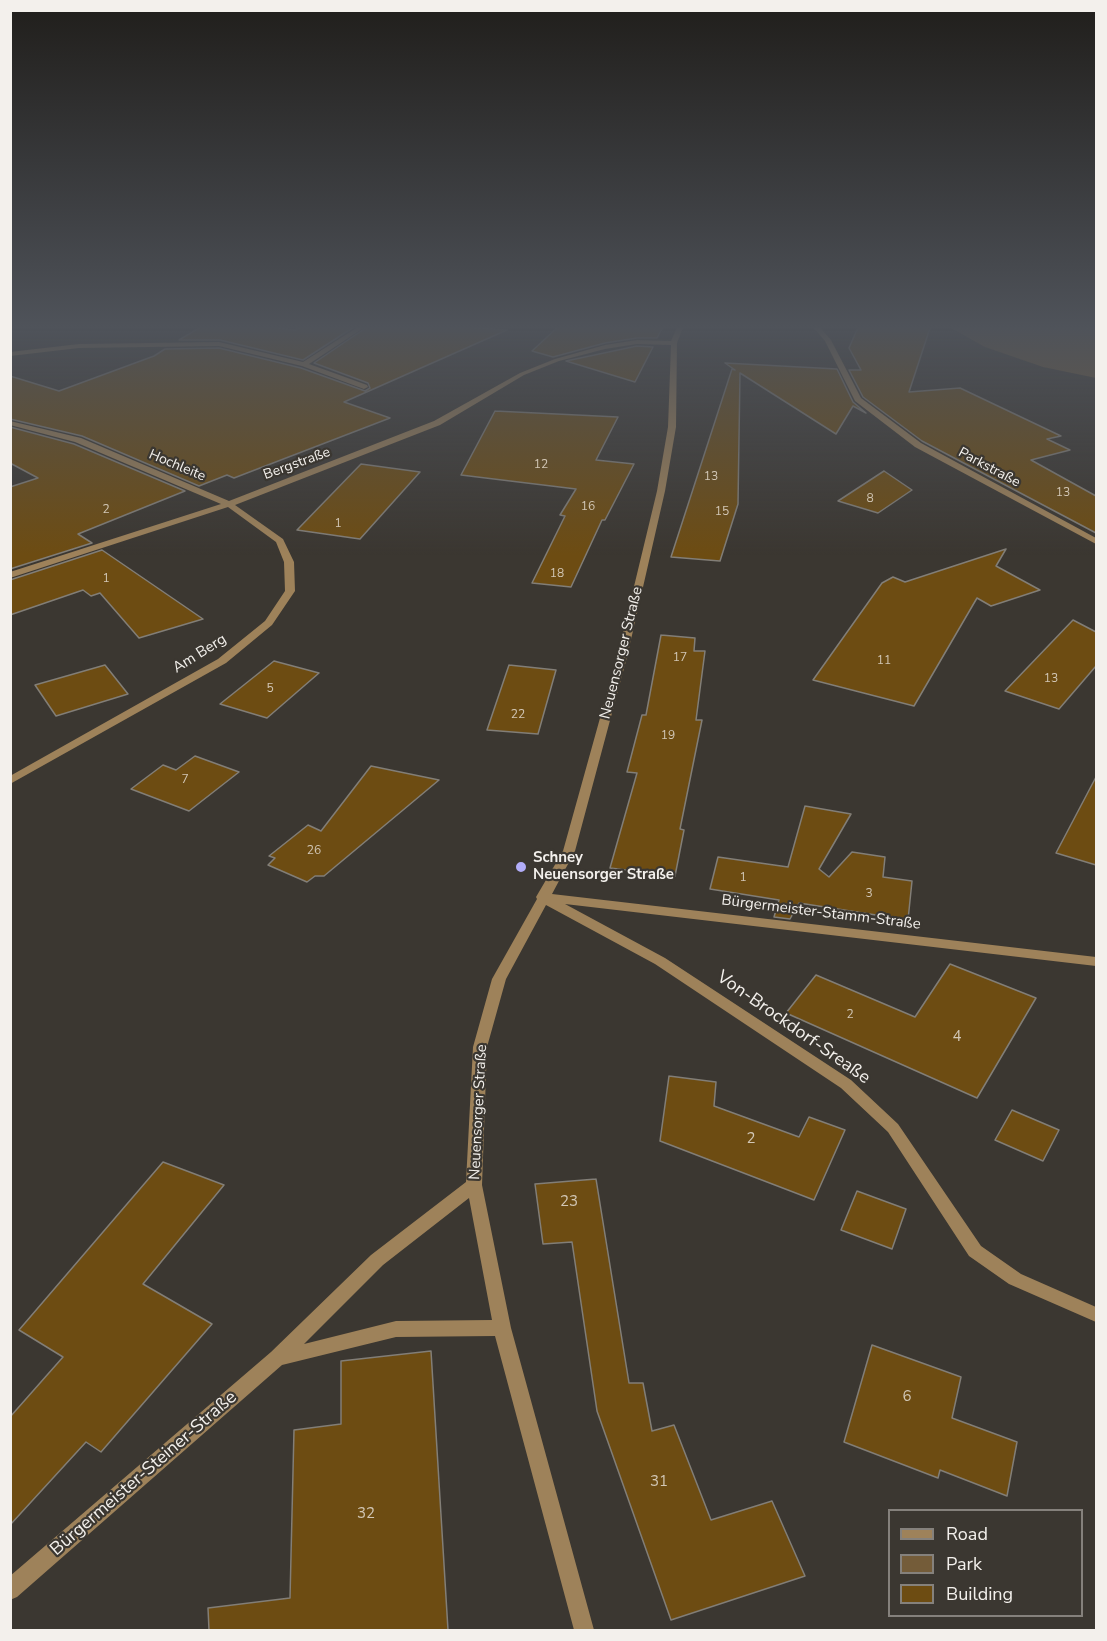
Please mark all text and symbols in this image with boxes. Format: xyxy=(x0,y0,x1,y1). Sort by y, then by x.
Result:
street label: Bergstraße xyxy=(261,444,333,484)
street label: Parkstraße xyxy=(955,445,1023,491)
street label: Hochleite xyxy=(146,447,208,485)
house number: 12 xyxy=(534,458,548,472)
house number: 13 xyxy=(704,470,718,484)
house number: 13 xyxy=(1056,486,1070,500)
house number: 8 xyxy=(866,492,874,506)
house number: 16 xyxy=(581,500,595,514)
house number: 2 xyxy=(102,503,110,517)
house number: 15 xyxy=(715,505,729,519)
house number: 1 xyxy=(334,517,342,531)
house number: 18 xyxy=(550,567,564,581)
house number: 1 xyxy=(102,572,110,586)
street label: Neuensorger Straße xyxy=(597,585,647,721)
street label: Am Berg xyxy=(170,631,230,677)
house number: 17 xyxy=(673,651,687,665)
house number: 11 xyxy=(877,654,891,668)
house number: 13 xyxy=(1044,672,1058,686)
house number: 5 xyxy=(266,682,274,696)
house number: 22 xyxy=(511,708,525,722)
house number: 19 xyxy=(661,729,675,743)
house number: 7 xyxy=(181,773,189,787)
house number: 26 xyxy=(307,844,321,858)
place label: Schney Neuensorger Straße xyxy=(533,849,674,884)
marker: Schney Neuensorger Straße xyxy=(514,860,528,874)
house number: 1 xyxy=(739,871,747,885)
house number: 3 xyxy=(865,887,873,901)
street label: Bürgermeister-Stamm-Straße xyxy=(720,892,922,934)
street label: Von-Brockdorf-Sreaße xyxy=(712,967,874,1089)
house number: 2 xyxy=(846,1008,854,1022)
house number: 4 xyxy=(953,1028,961,1046)
street label: Neuensorger Straße xyxy=(466,1044,492,1180)
house number: 2 xyxy=(747,1130,755,1148)
house number: 23 xyxy=(560,1193,578,1211)
street label: Bürgermeister-Steiner-Straße xyxy=(46,1387,242,1561)
house number: 6 xyxy=(903,1388,911,1406)
house number: 31 xyxy=(650,1473,668,1491)
house number: 32 xyxy=(357,1505,375,1523)
legend xyxy=(888,1509,1083,1617)
text: Road xyxy=(946,1522,988,1546)
text: Park xyxy=(946,1552,982,1576)
text: Building xyxy=(946,1582,1013,1606)

